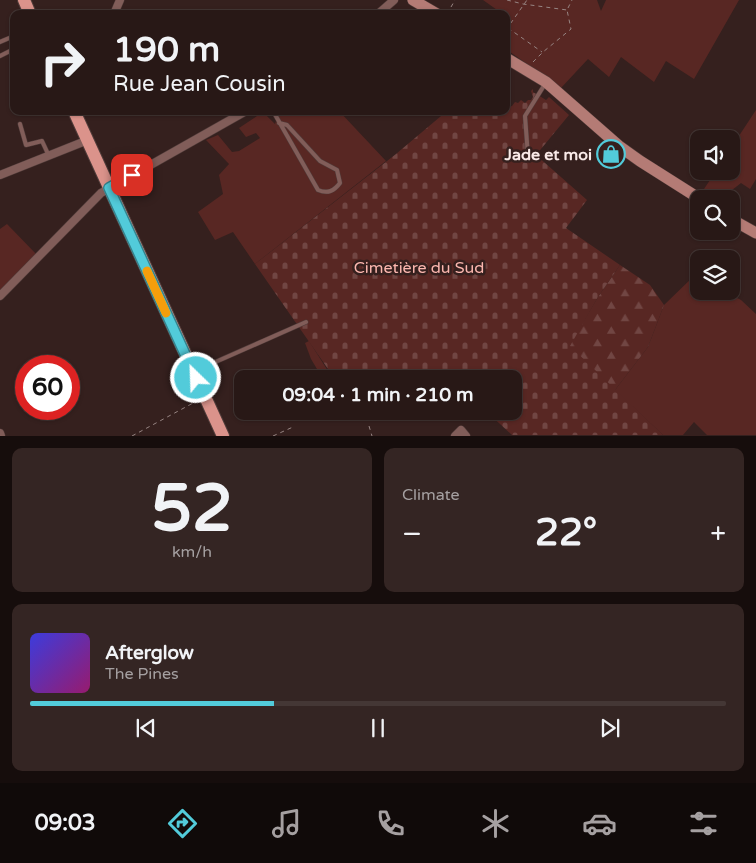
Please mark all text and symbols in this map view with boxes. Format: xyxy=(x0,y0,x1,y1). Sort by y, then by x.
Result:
text: 190 m xyxy=(113,29,220,71)
icon: right xyxy=(30,30,95,95)
text: Rue Jean Cousin xyxy=(113,71,286,97)
map controls xyxy=(690,130,740,300)
button: sound xyxy=(690,130,740,180)
shop icon: Jade et moi xyxy=(596,139,626,169)
place label: Jade et moi xyxy=(504,145,592,165)
pin xyxy=(111,154,153,196)
icon: arrive xyxy=(118,161,146,189)
button: search xyxy=(690,190,740,240)
button: layers xyxy=(690,250,740,300)
park label: Cimetière du Sud xyxy=(354,258,484,278)
position arrow xyxy=(169,351,221,403)
speed limit sign: 60 xyxy=(15,355,80,420)
text: 09:04 · 1 min · 210 m xyxy=(282,384,474,406)
text: 52 xyxy=(151,470,233,549)
text: Climate xyxy=(402,485,460,505)
text: 22° xyxy=(535,510,597,556)
text: − xyxy=(402,517,422,551)
text: + xyxy=(710,517,726,551)
text: km/h xyxy=(172,542,212,562)
text: Afterglow xyxy=(105,642,194,664)
text: The Pines xyxy=(105,664,179,684)
icon: previous xyxy=(132,714,160,742)
icon: pause xyxy=(364,714,392,742)
icon: next xyxy=(596,714,624,742)
icon: directions xyxy=(165,806,200,841)
icon: music xyxy=(269,806,304,841)
icon: phone xyxy=(373,806,408,841)
icon: climate xyxy=(478,806,513,841)
icon: car xyxy=(582,806,617,841)
icon: filters xyxy=(686,806,721,841)
text: 09:03 xyxy=(35,810,96,836)

